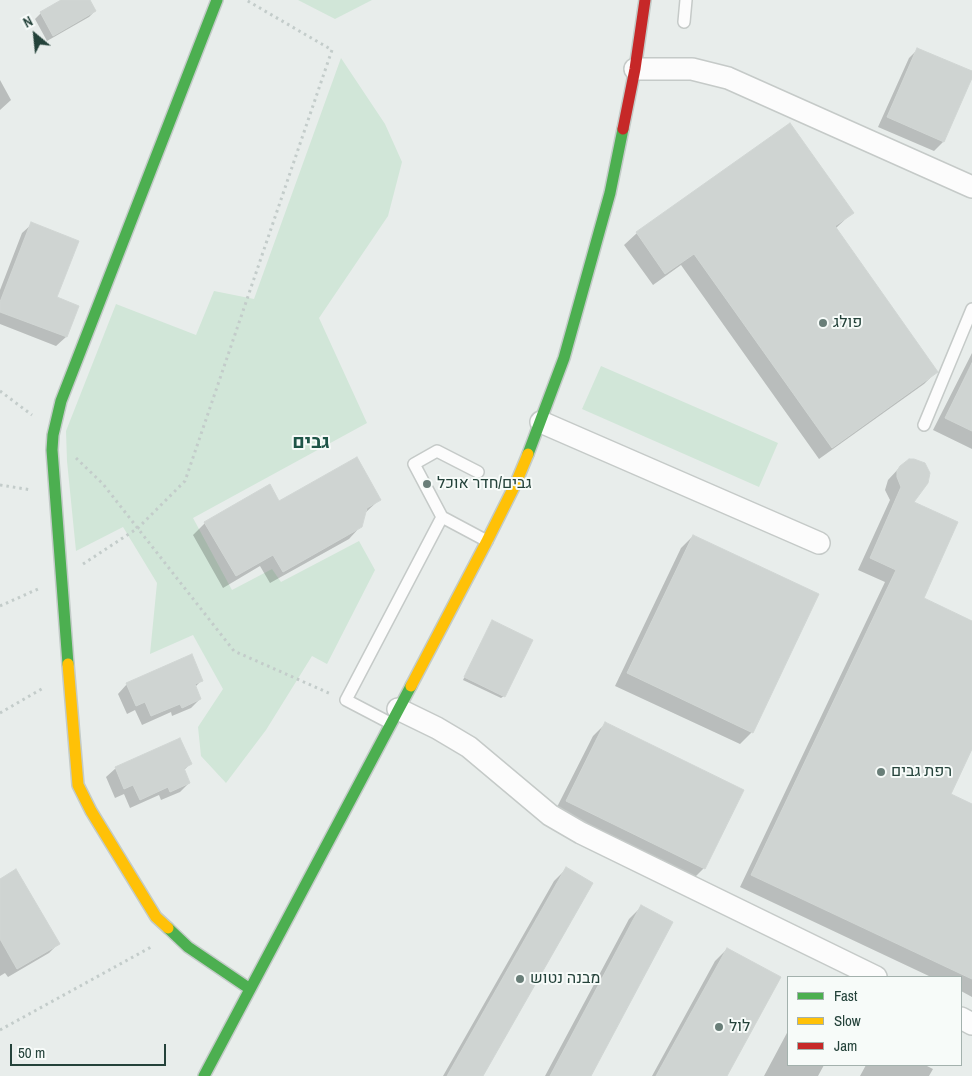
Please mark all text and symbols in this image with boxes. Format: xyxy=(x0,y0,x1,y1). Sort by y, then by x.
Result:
north arrow xyxy=(10,10,60,60)
text: N xyxy=(20,12,36,32)
place label: פולג xyxy=(833,313,862,333)
marker: פולג xyxy=(817,317,829,329)
district label: גבים xyxy=(292,432,330,454)
place label: גבים/חדר אוכל xyxy=(437,474,532,494)
marker: גבים/חדר אוכל xyxy=(421,478,433,490)
place label: רפת גבים xyxy=(891,762,952,782)
marker: רפת גבים xyxy=(875,766,887,778)
place label: מבנה נטוש xyxy=(530,969,601,989)
marker: מבנה נטוש xyxy=(514,973,526,985)
legend xyxy=(787,976,962,1066)
text: Fast xyxy=(834,985,857,1006)
text: Slow xyxy=(834,1010,861,1031)
place label: לול xyxy=(729,1017,750,1037)
marker: לול xyxy=(713,1021,725,1033)
scale bar xyxy=(12,1034,169,1066)
text: Jam xyxy=(834,1035,857,1056)
text: 50 m xyxy=(18,1042,45,1063)

